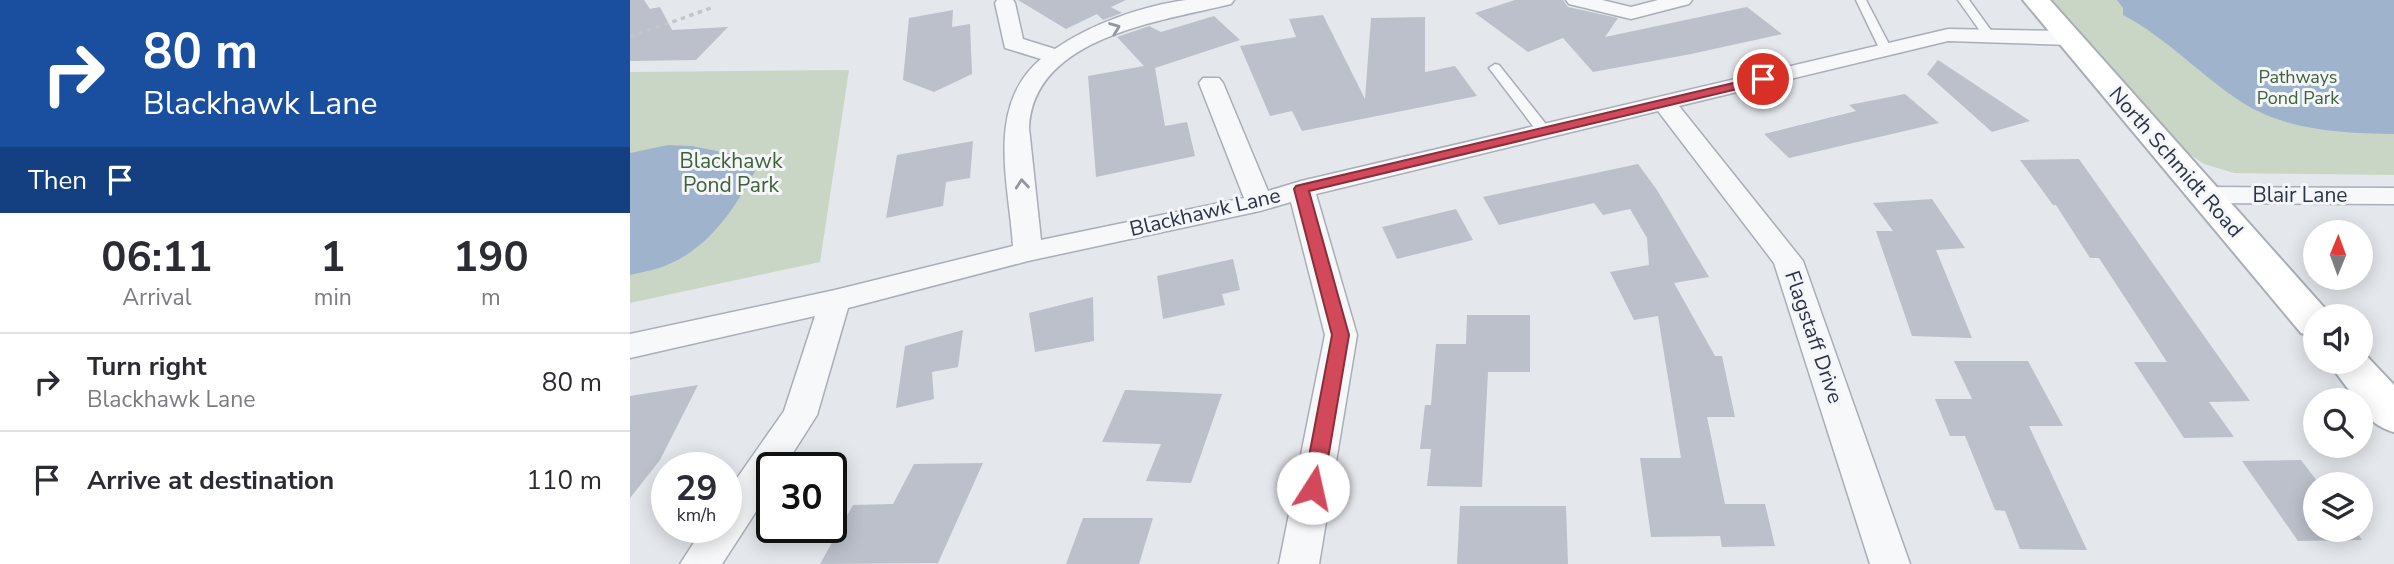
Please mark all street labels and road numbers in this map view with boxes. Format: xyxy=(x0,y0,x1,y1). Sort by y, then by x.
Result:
street label: North Schmidt Road xyxy=(2103,81,2249,243)
street label: Blackhawk Lane xyxy=(1127,181,1283,243)
street label: Blair Lane xyxy=(2253,181,2347,209)
street label: Flagstaff Drive xyxy=(1778,267,1850,407)

